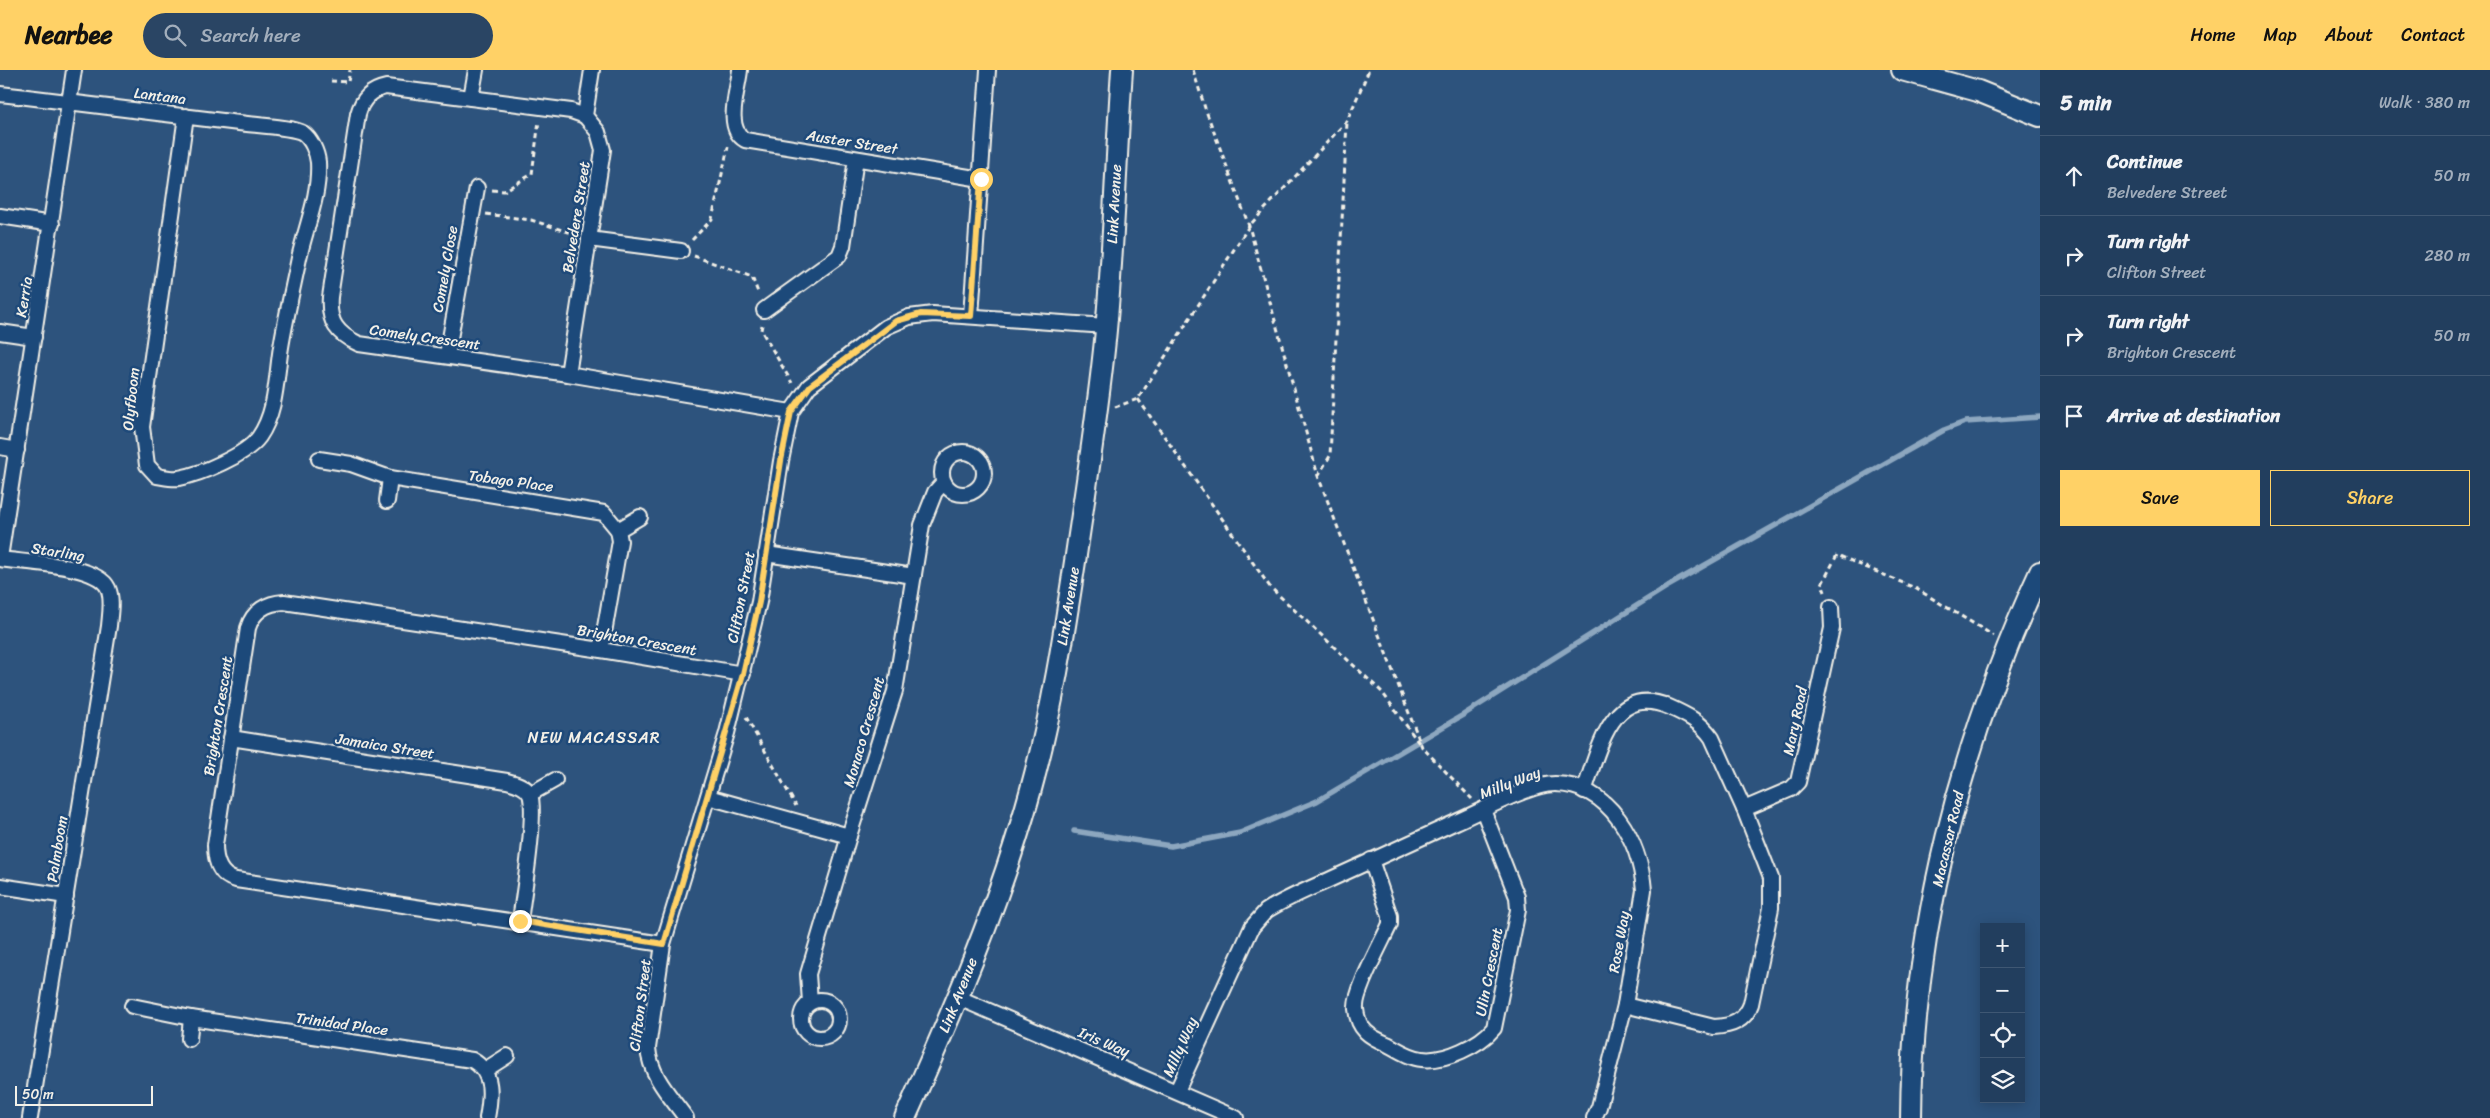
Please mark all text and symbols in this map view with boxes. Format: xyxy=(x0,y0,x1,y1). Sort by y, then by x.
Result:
search box xyxy=(143,13,493,58)
text: Nearbee xyxy=(25,14,113,56)
text: Search here xyxy=(201,19,301,52)
text: Home xyxy=(2191,19,2236,51)
text: Map xyxy=(2264,19,2297,51)
text: About xyxy=(2325,19,2373,51)
text: Contact xyxy=(2401,19,2465,51)
icon: search xyxy=(161,21,189,49)
street label: Lantana xyxy=(132,80,188,112)
text: 5 min xyxy=(2060,84,2112,122)
text: Walk · 380 m xyxy=(2379,88,2470,117)
street label: Auster Street xyxy=(803,122,901,162)
text: Continue xyxy=(2107,145,2183,178)
street label: Belvedere Street xyxy=(554,159,598,275)
text: 50 m xyxy=(2434,161,2470,190)
icon: ahead xyxy=(2060,162,2088,190)
street label: Link Avenue xyxy=(1099,163,1129,244)
route start xyxy=(970,168,993,191)
text: Belvedere Street xyxy=(2107,178,2227,207)
street label: Comely Close xyxy=(425,223,465,314)
text: Turn right xyxy=(2107,225,2189,258)
text: 280 m xyxy=(2425,241,2470,270)
icon: right xyxy=(2060,242,2088,270)
text: Clifton Street xyxy=(2107,258,2206,287)
street label: Kerria xyxy=(8,274,40,319)
text: Turn right xyxy=(2107,305,2189,338)
street label: Comely Crescent xyxy=(368,316,482,358)
text: 50 m xyxy=(2434,321,2470,350)
icon: right xyxy=(2060,322,2088,350)
text: Brighton Crescent xyxy=(2107,338,2236,367)
street label: Olyfboom xyxy=(115,366,147,432)
text: Arrive at destination xyxy=(2107,399,2280,432)
icon: arrive xyxy=(2060,402,2088,430)
street label: Tobago Place xyxy=(467,462,555,500)
button: Save xyxy=(2060,470,2260,526)
button: Share xyxy=(2270,470,2470,526)
street label: Starling xyxy=(29,535,87,569)
street label: Clifton Street xyxy=(719,548,763,645)
street label: Link Avenue xyxy=(1049,564,1087,647)
street label: Brighton Crescent xyxy=(575,617,699,663)
street label: Brighton Crescent xyxy=(196,654,240,778)
street label: Monaco Crescent xyxy=(836,673,892,791)
street label: Mary Road xyxy=(1775,683,1815,758)
district label: NEW MACASSAR xyxy=(528,723,660,752)
street label: Jamaica Street xyxy=(333,725,437,767)
street label: Milly Way xyxy=(1476,759,1545,807)
street label: Macassar Road xyxy=(1924,787,1972,889)
street label: Palmboom xyxy=(39,813,75,884)
street label: Rose Way xyxy=(1601,909,1637,975)
route end xyxy=(509,910,532,933)
map controls xyxy=(1980,923,2025,1103)
button: + xyxy=(1980,923,2025,968)
street label: Ulin Crescent xyxy=(1468,925,1510,1019)
street label: Link Avenue xyxy=(931,953,985,1037)
street label: Clifton Street xyxy=(621,957,659,1053)
button: − xyxy=(1980,968,2025,1013)
street label: Trinidad Place xyxy=(294,1005,390,1043)
street label: Milly Way xyxy=(1155,1012,1205,1081)
button: locate xyxy=(1980,1013,2025,1058)
street label: Iris Way xyxy=(1073,1019,1134,1065)
button: layers xyxy=(1980,1058,2025,1103)
text: 50 m xyxy=(22,1082,54,1107)
scale bar xyxy=(15,1083,152,1106)

